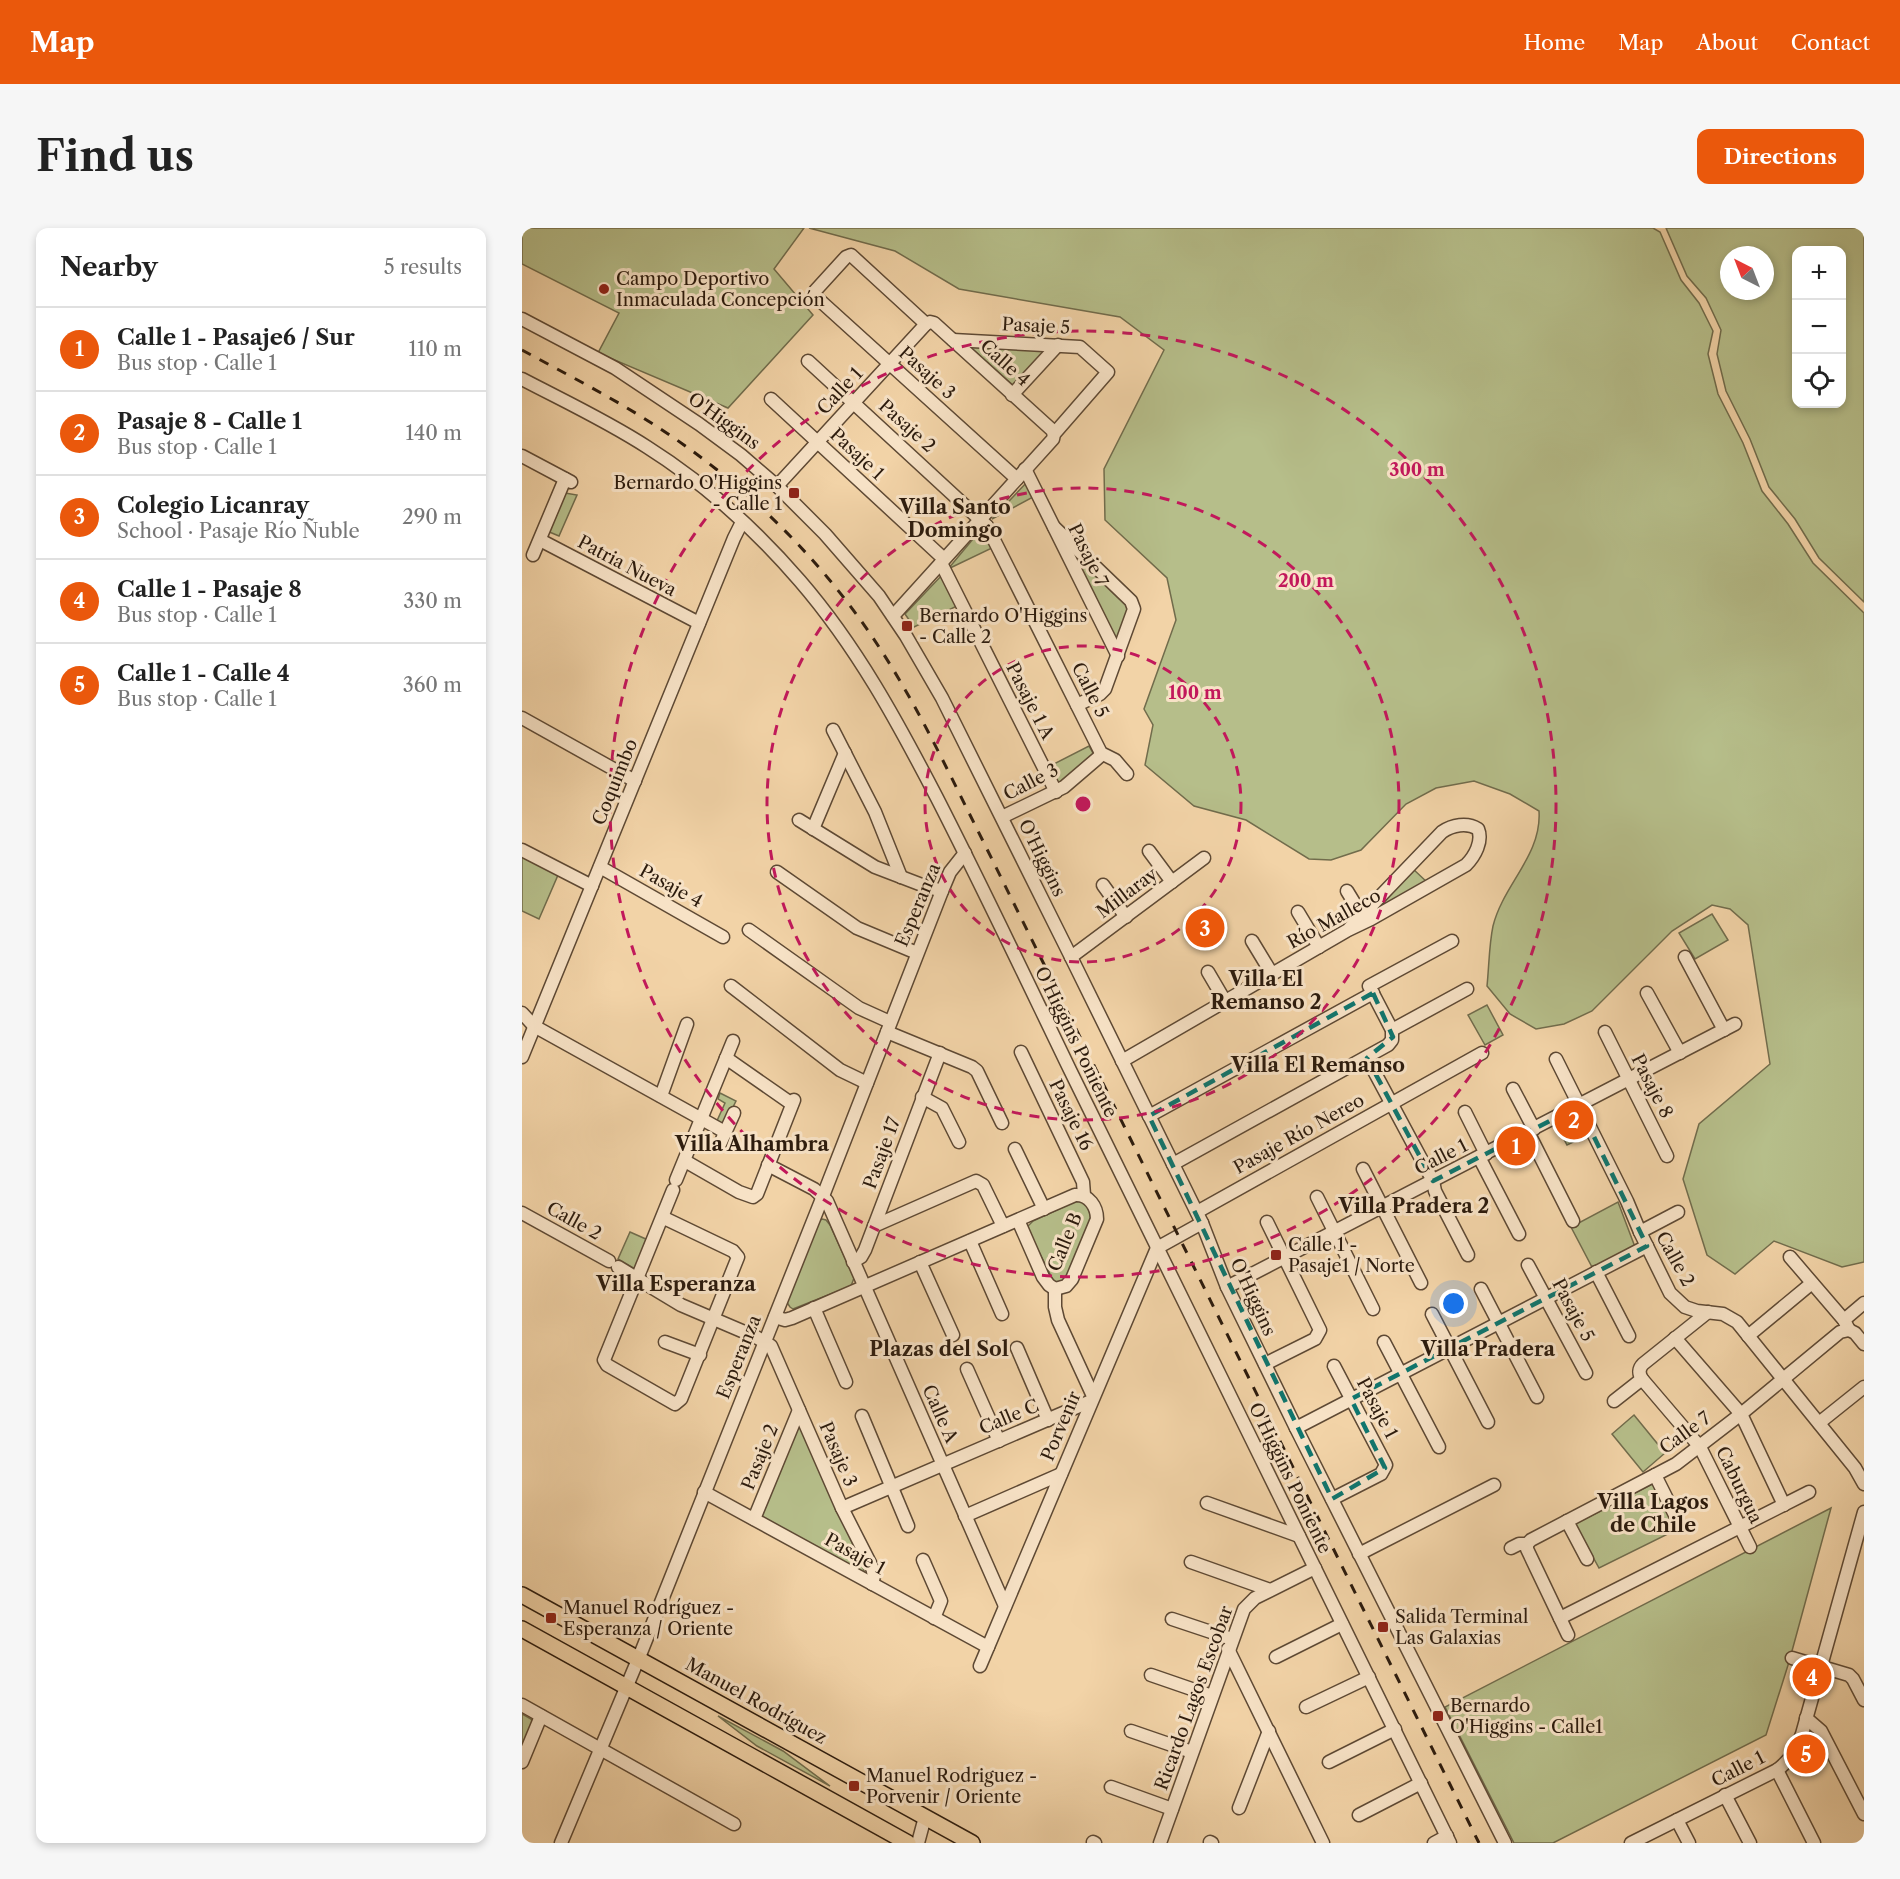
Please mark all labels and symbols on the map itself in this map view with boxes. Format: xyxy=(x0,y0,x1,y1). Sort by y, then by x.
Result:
north arrow xyxy=(1720,246,1774,300)
place label: Campo Deportivo Inmaculada Concepción xyxy=(616,268,825,311)
marker: Campo Deportivo Inmaculada Concepción xyxy=(597,282,611,296)
street label: Pasaje 5 xyxy=(1001,313,1071,339)
street label: Calle 4 xyxy=(976,335,1034,391)
street label: Pasaje 3 xyxy=(894,342,960,404)
street label: Calle 1 xyxy=(813,363,868,419)
street label: O'Higgins xyxy=(684,388,764,454)
street label: Pasaje 2 xyxy=(874,395,940,457)
street label: Pasaje 1 xyxy=(825,423,889,485)
text: 300 m xyxy=(1389,459,1445,481)
place label: Bernardo O'Higgins - Calle 1 xyxy=(614,472,782,515)
marker: Bernardo O'Higgins - Calle 1 xyxy=(787,486,801,500)
district label: Villa Santo Domingo xyxy=(898,495,1011,542)
street label: Pasaje 7 xyxy=(1063,520,1113,590)
street label: Patria Nueva xyxy=(574,531,681,601)
text: 200 m xyxy=(1278,570,1334,592)
place label: Bernardo O'Higgins - Calle 2 xyxy=(919,605,1087,648)
marker: Bernardo O'Higgins - Calle 2 xyxy=(900,619,914,633)
street label: Pasaje 1 A xyxy=(1001,659,1059,744)
street label: Calle 5 xyxy=(1067,659,1113,721)
text: 100 m xyxy=(1168,682,1222,704)
street label: Coquimbo xyxy=(588,736,642,828)
street label: Calle 3 xyxy=(1000,759,1062,805)
centre of rings xyxy=(1073,794,1093,814)
street label: O'Higgins xyxy=(1014,816,1070,900)
street label: Pasaje 4 xyxy=(636,860,706,912)
street label: Esperanza xyxy=(891,860,946,950)
street label: Millaray xyxy=(1092,862,1163,923)
street label: Río Malleco xyxy=(1284,884,1384,954)
pin: 3 xyxy=(1186,906,1224,950)
street label: O'Higgins Poniente xyxy=(1030,963,1122,1121)
district label: Villa El Remanso 2 xyxy=(1210,967,1322,1014)
street label: Pasaje 8 xyxy=(1627,1050,1677,1122)
district label: Villa El Remanso xyxy=(1230,1053,1405,1077)
street label: Pasaje 16 xyxy=(1044,1076,1098,1154)
street label: Pasaje Río Nereo xyxy=(1230,1089,1368,1179)
pin: 2 xyxy=(1554,1098,1594,1142)
street label: Pasaje 17 xyxy=(859,1114,905,1192)
pin: 1 xyxy=(1496,1124,1536,1168)
district label: Villa Alhambra xyxy=(674,1132,829,1156)
street label: Calle 1 xyxy=(1411,1134,1472,1180)
district label: Villa Pradera 2 xyxy=(1338,1194,1489,1218)
street label: Calle 2 xyxy=(543,1197,605,1245)
street label: Calle B xyxy=(1043,1209,1087,1275)
street label: Calle 2 xyxy=(1651,1228,1699,1290)
place label: Calle 1 - Pasaje1 / Norte xyxy=(1288,1234,1415,1277)
marker: Calle 1 - Pasaje1 / Norte xyxy=(1269,1248,1283,1262)
street label: O'Higgins xyxy=(1225,1255,1281,1339)
district label: Villa Esperanza xyxy=(595,1272,756,1296)
street label: Pasaje 5 xyxy=(1547,1275,1599,1345)
your location xyxy=(1439,1289,1468,1318)
street label: Esperanza xyxy=(712,1311,766,1402)
district label: Plazas del Sol xyxy=(869,1337,1009,1361)
district label: Villa Pradera xyxy=(1420,1337,1556,1361)
street label: Pasaje 1 xyxy=(1352,1374,1402,1443)
street label: Calle A xyxy=(917,1381,963,1447)
street label: Porvenir xyxy=(1036,1387,1086,1464)
street label: Calle C xyxy=(976,1395,1042,1439)
street label: O'Higgins Poniente xyxy=(1244,1399,1336,1557)
street label: Calle 7 xyxy=(1655,1407,1715,1459)
street label: Pasaje 3 xyxy=(815,1418,861,1490)
street label: Pasaje 2 xyxy=(737,1421,783,1493)
street label: Caburgua xyxy=(1711,1443,1767,1528)
district label: Villa Lagos de Chile xyxy=(1596,1490,1709,1537)
street label: Pasaje 1 xyxy=(821,1528,890,1580)
place label: Manuel Rodríguez - Esperanza / Oriente xyxy=(563,1597,734,1640)
street label: Ricardo Lagos Escobar xyxy=(1150,1602,1238,1793)
place label: Salida Terminal Las Galaxias xyxy=(1395,1606,1528,1649)
marker: Manuel Rodríguez - Esperanza / Oriente xyxy=(544,1611,558,1625)
marker: Salida Terminal Las Galaxias xyxy=(1376,1620,1390,1634)
street label: Manuel Rodríguez xyxy=(682,1653,830,1749)
pin: 4 xyxy=(1792,1654,1832,1700)
place label: Bernardo O'Higgins - Calle1 xyxy=(1450,1695,1603,1738)
marker: Bernardo O'Higgins - Calle1 xyxy=(1431,1709,1445,1723)
pin: 5 xyxy=(1786,1732,1826,1777)
street label: Calle 1 xyxy=(1708,1746,1769,1792)
place label: Manuel Rodriguez - Porvenir / Oriente xyxy=(866,1765,1037,1808)
marker: Manuel Rodriguez - Porvenir / Oriente xyxy=(847,1779,861,1793)

